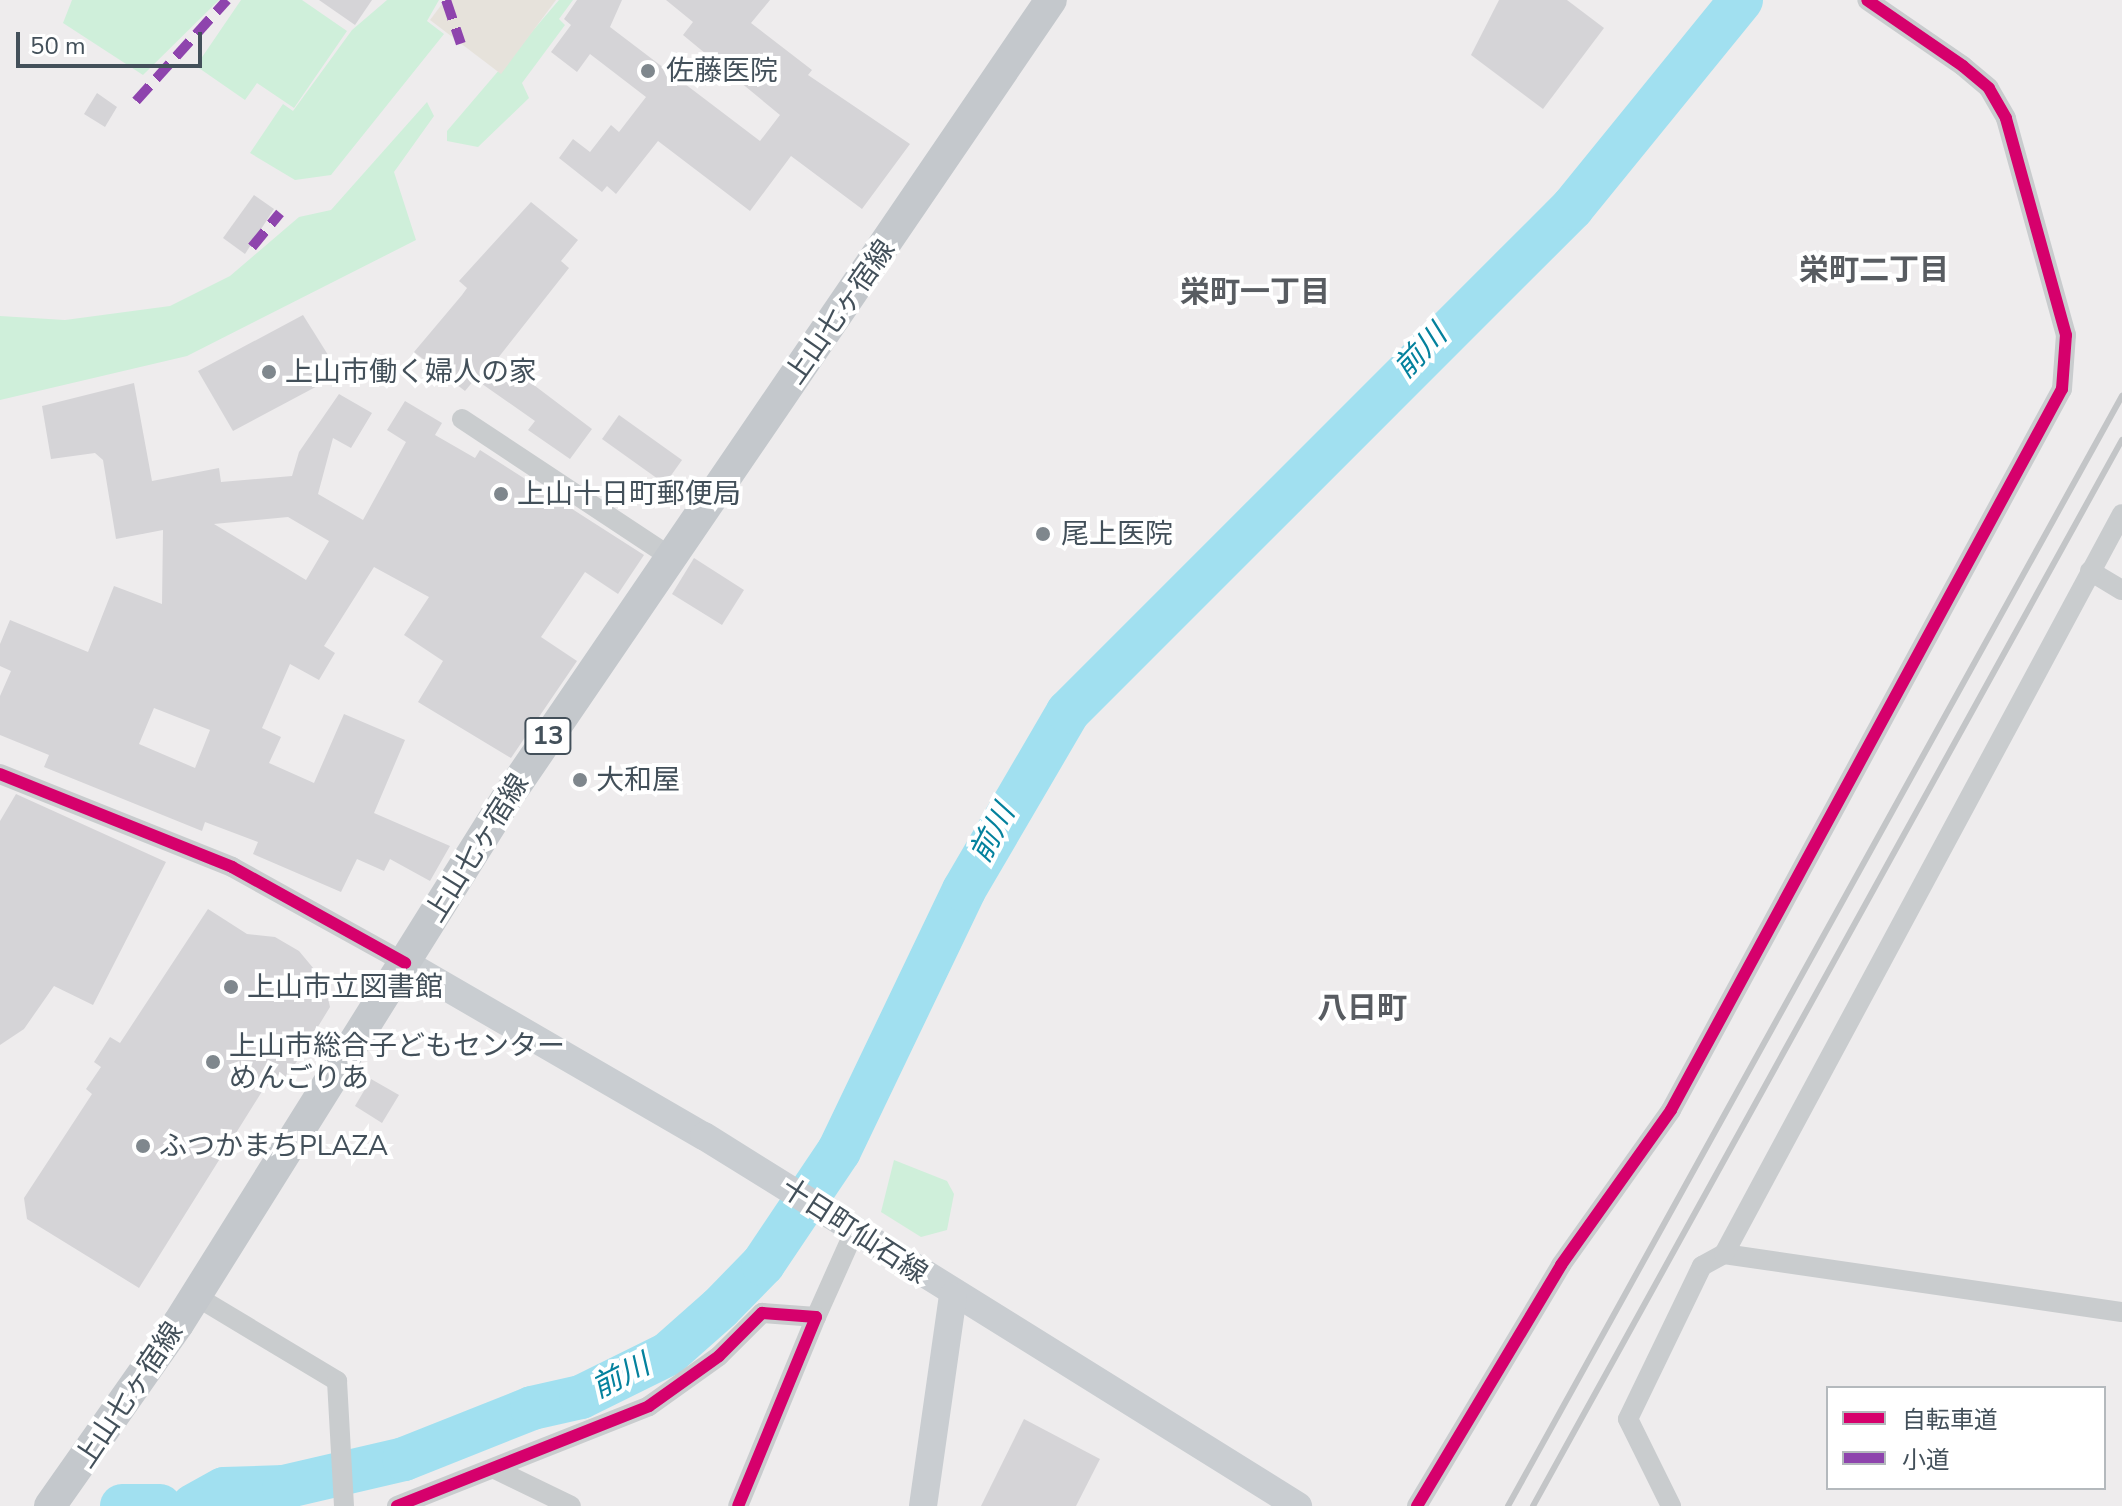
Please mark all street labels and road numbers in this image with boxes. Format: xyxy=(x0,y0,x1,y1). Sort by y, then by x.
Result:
street label: 上山七ヶ宿線 xyxy=(778,234,902,390)
road number: 13 xyxy=(524,714,572,758)
street label: 上山七ヶ宿線 xyxy=(418,768,536,928)
street label: 十日町仙石線 xyxy=(774,1171,934,1291)
street label: 上山七ヶ宿線 xyxy=(68,1316,190,1474)

